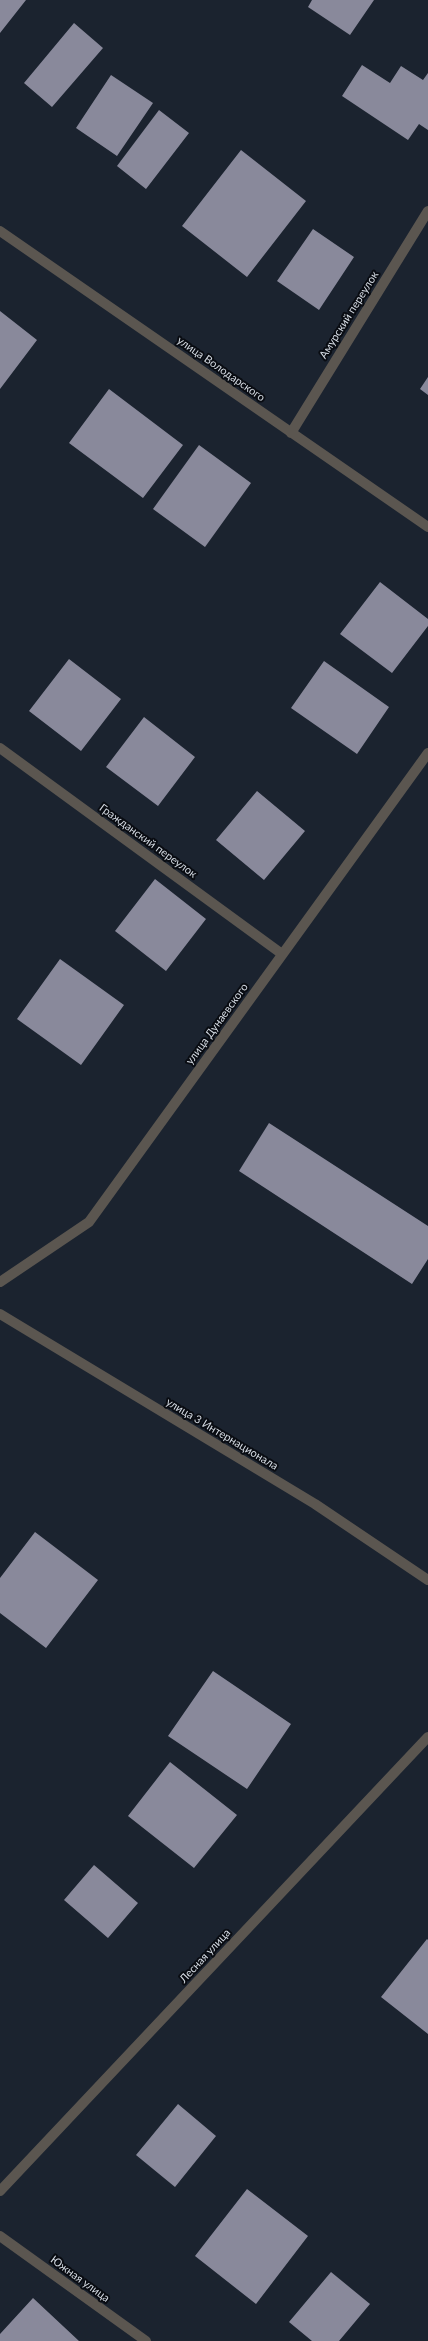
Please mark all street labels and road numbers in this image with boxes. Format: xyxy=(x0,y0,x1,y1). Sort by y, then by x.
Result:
street label: Амурский переулок xyxy=(317,269,381,361)
street label: улица Володарского xyxy=(174,334,268,404)
street label: Гражданский переулок xyxy=(97,801,199,881)
street label: улица Дунаевского xyxy=(183,981,251,1067)
street label: улица 3 Интернационала xyxy=(164,1395,280,1473)
street label: Лесная улица xyxy=(177,1926,233,1986)
street label: Южная улица xyxy=(48,2253,112,2305)

